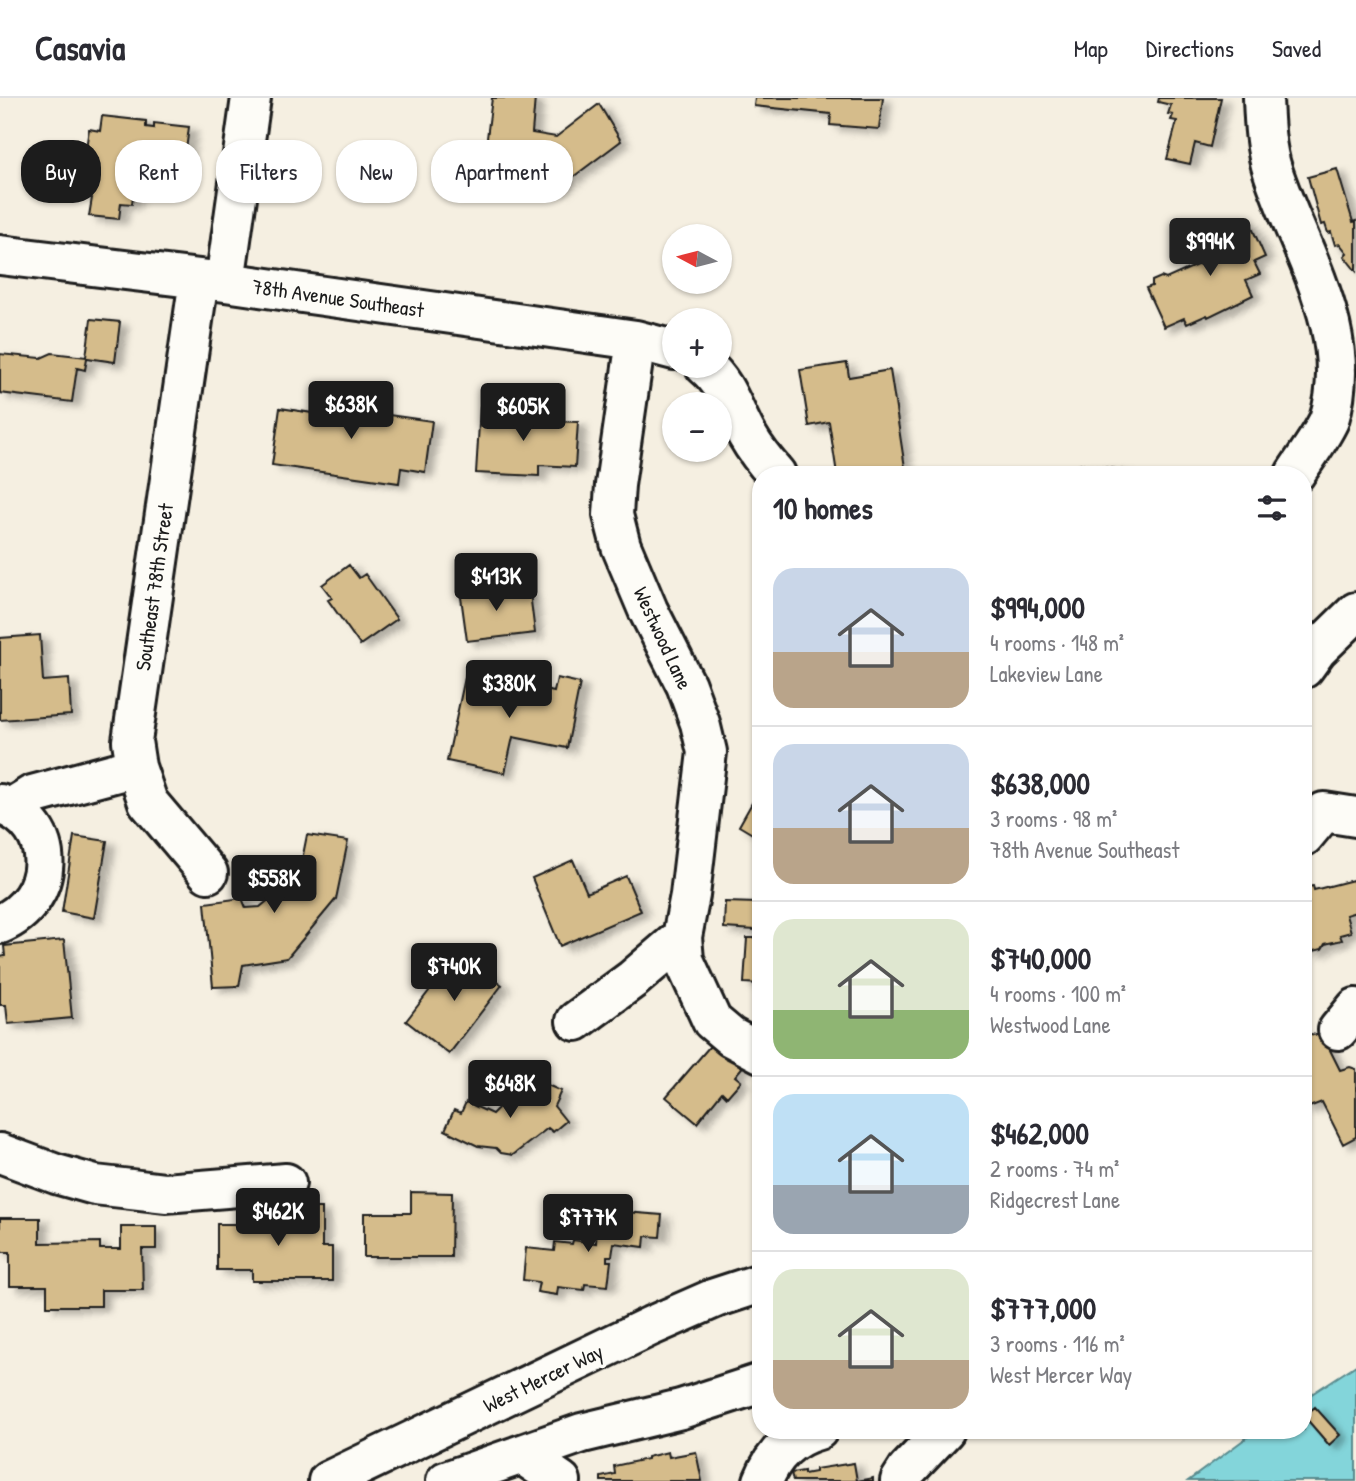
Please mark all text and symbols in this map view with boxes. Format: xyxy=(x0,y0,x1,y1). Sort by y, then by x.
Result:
text: Casavia xyxy=(35,26,125,70)
text: Map xyxy=(1074,32,1108,64)
text: Directions xyxy=(1146,32,1234,64)
text: Saved xyxy=(1272,32,1321,64)
chip: Buy xyxy=(21,140,101,203)
chip: Rent xyxy=(115,140,202,203)
chip: Filters xyxy=(216,140,322,203)
chip: New xyxy=(336,140,417,203)
chip: Apartment xyxy=(431,140,573,203)
pin: $994K xyxy=(1161,218,1259,278)
north arrow xyxy=(662,224,732,294)
map controls xyxy=(662,224,732,462)
text: $994K xyxy=(1185,225,1235,256)
street label: 78th Avenue Southeast xyxy=(250,272,426,324)
button: + xyxy=(662,308,732,378)
pin: $638K xyxy=(302,382,400,441)
pin: $605K xyxy=(474,384,572,443)
text: $638K xyxy=(324,388,378,419)
text: $605K xyxy=(497,390,549,421)
button: − xyxy=(662,392,732,462)
text: 10 homes xyxy=(773,488,873,528)
icon: filters xyxy=(1253,489,1291,527)
street label: Southeast 78th Street xyxy=(128,501,180,672)
pin: $413K xyxy=(447,554,545,613)
text: $413K xyxy=(471,560,521,591)
street label: Westwood Lane xyxy=(627,582,699,694)
text: $994,000 xyxy=(990,587,1085,627)
icon: home xyxy=(829,596,913,680)
text: 4 rooms · 148 m² xyxy=(990,627,1124,658)
text: Lakeview Lane xyxy=(990,658,1103,689)
pin: $380K xyxy=(460,660,558,720)
text: $380K xyxy=(482,667,536,698)
text: $638,000 xyxy=(990,763,1090,803)
icon: home xyxy=(829,772,913,856)
text: 3 rooms · 98 m² xyxy=(990,803,1117,834)
text: 78th Avenue Southeast xyxy=(990,834,1179,865)
pin: $558K xyxy=(225,856,323,915)
text: $558K xyxy=(247,862,301,893)
text: $740,000 xyxy=(990,938,1091,978)
pin: $740K xyxy=(405,944,503,1003)
icon: home xyxy=(829,947,913,1031)
text: $740K xyxy=(427,950,481,981)
text: 4 rooms · 100 m² xyxy=(990,978,1126,1009)
text: Westwood Lane xyxy=(990,1009,1111,1040)
pin: $648K xyxy=(461,1060,559,1120)
text: $648K xyxy=(484,1067,536,1098)
text: $462,000 xyxy=(990,1113,1089,1153)
icon: home xyxy=(829,1122,913,1206)
text: 2 rooms · 74 m² xyxy=(990,1153,1119,1184)
text: Ridgecrest Lane xyxy=(990,1184,1120,1215)
pin: $462K xyxy=(229,1188,327,1248)
pin: $777K xyxy=(539,1194,637,1254)
text: $462K xyxy=(252,1195,304,1226)
text: $777K xyxy=(559,1201,617,1232)
text: $777,000 xyxy=(990,1288,1096,1328)
icon: home xyxy=(829,1297,913,1381)
text: 3 rooms · 116 m² xyxy=(990,1328,1125,1359)
street label: West Mercer Way xyxy=(478,1336,608,1419)
text: West Mercer Way xyxy=(990,1359,1132,1390)

